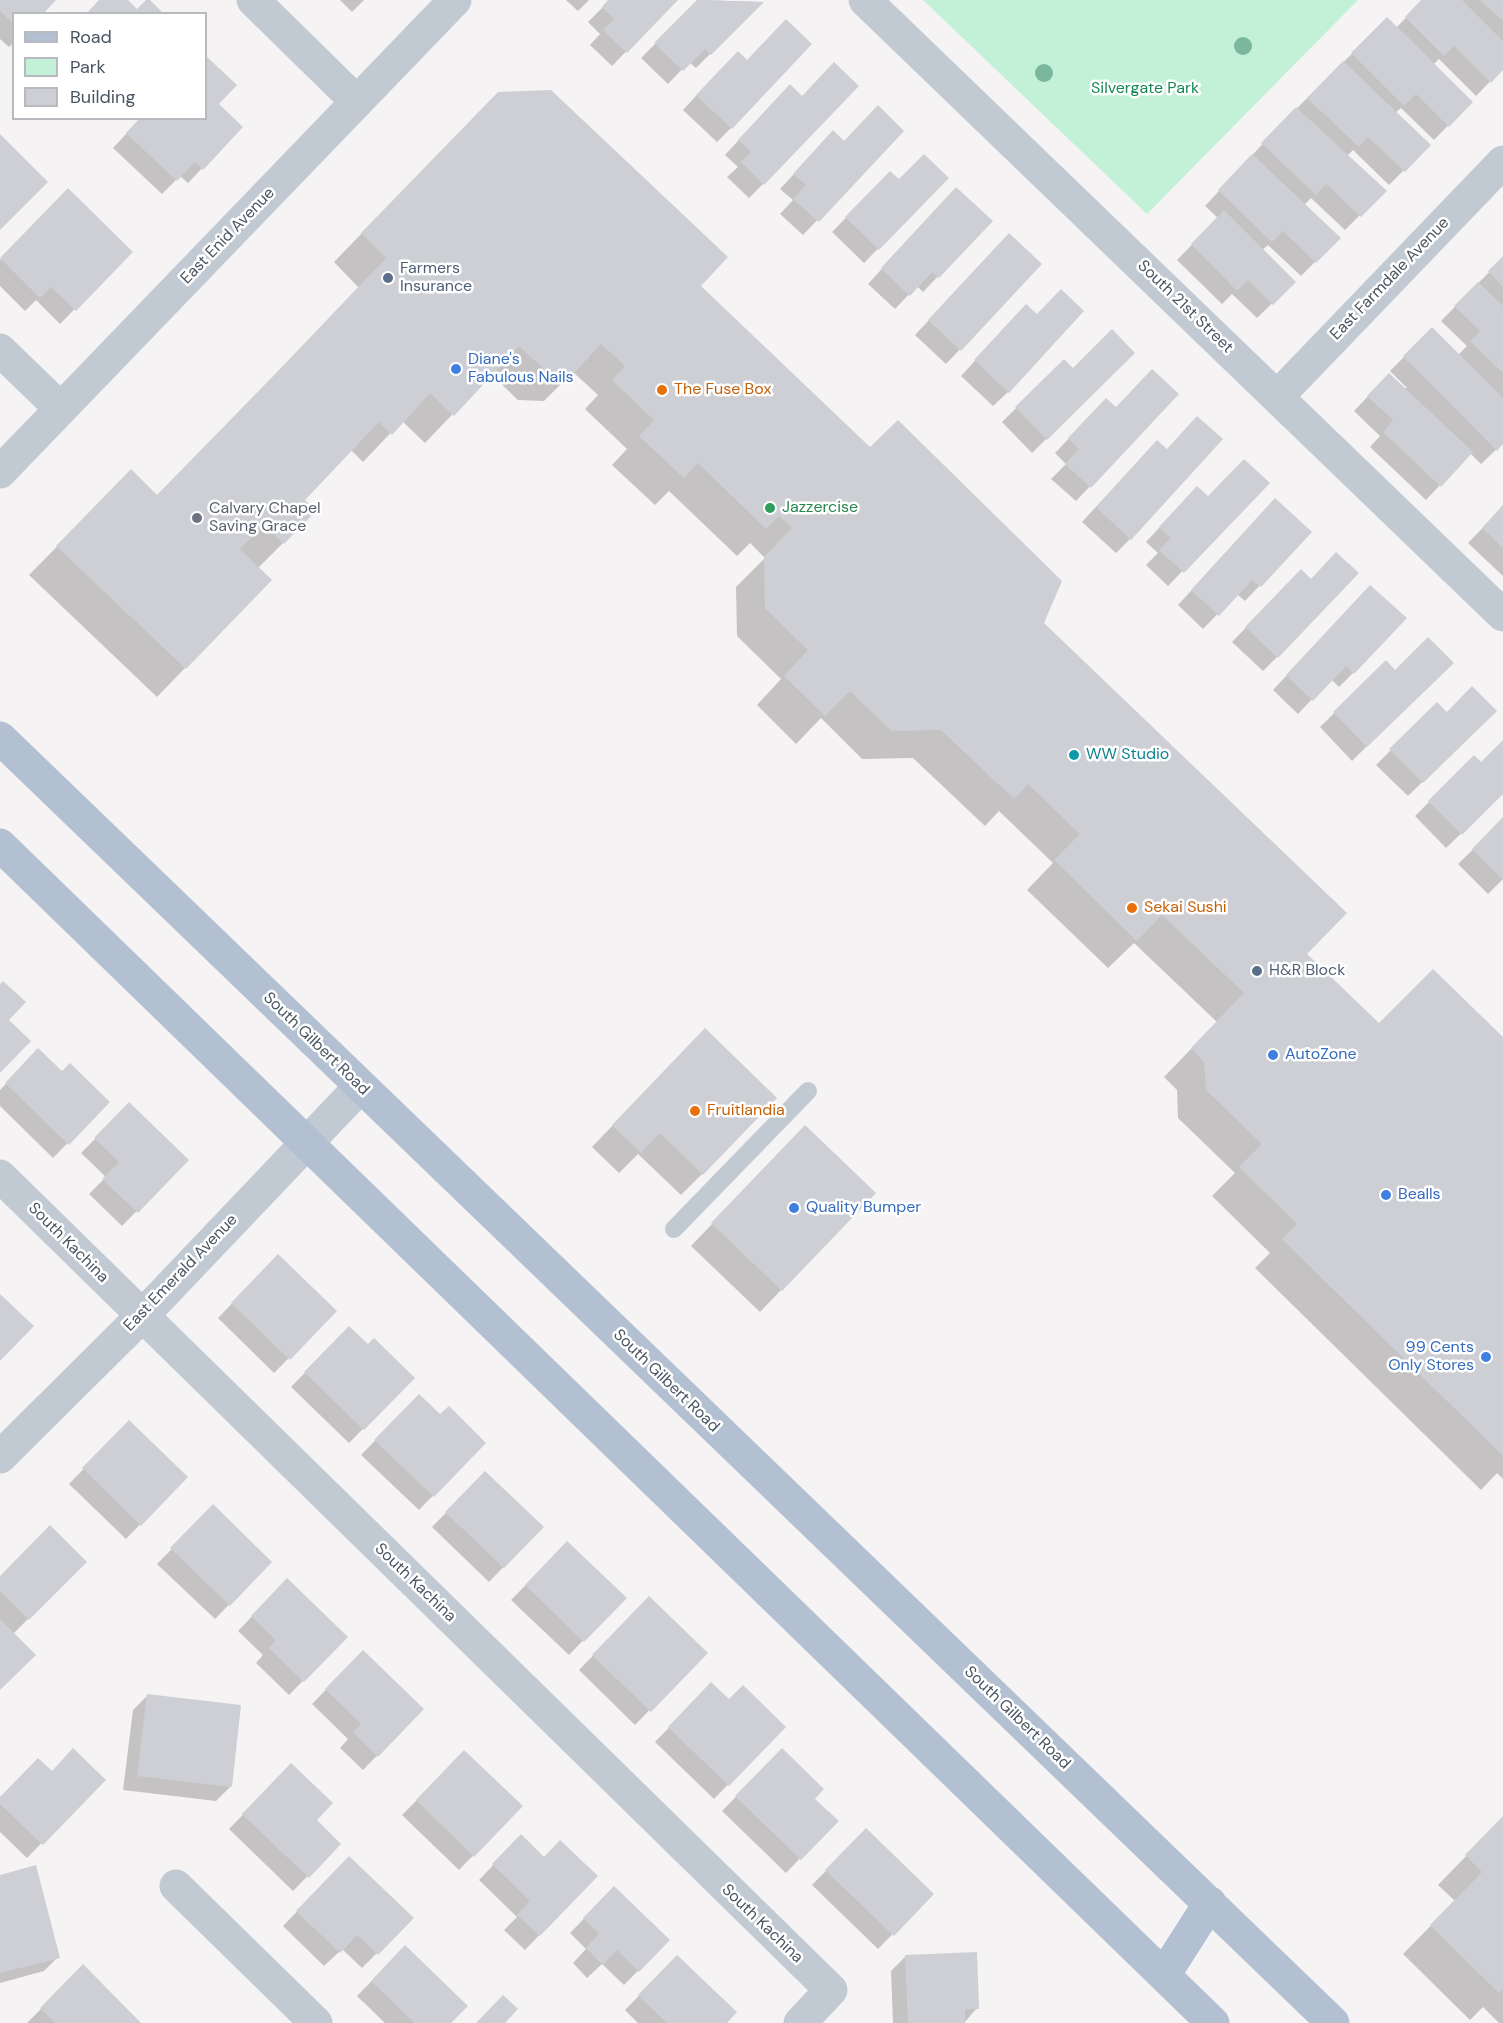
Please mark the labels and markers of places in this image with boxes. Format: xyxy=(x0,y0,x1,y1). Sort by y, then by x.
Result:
place label: Farmers Insurance xyxy=(400,259,472,297)
marker: Farmers Insurance xyxy=(381,271,395,285)
place label: Diane's Fabulous Nails xyxy=(468,350,574,388)
marker: Diane's Fabulous Nails xyxy=(449,362,463,376)
place label: The Fuse Box xyxy=(674,380,771,400)
marker: The Fuse Box xyxy=(655,383,669,397)
place label: Jazzercise xyxy=(782,498,858,518)
place label: Calvary Chapel Saving Grace xyxy=(209,499,321,537)
marker: Jazzercise xyxy=(763,501,777,515)
marker: Calvary Chapel Saving Grace xyxy=(190,511,204,525)
place label: WW Studio xyxy=(1086,745,1169,765)
marker: WW Studio xyxy=(1067,748,1081,762)
place label: Sekai Sushi xyxy=(1144,898,1227,918)
marker: Sekai Sushi xyxy=(1125,901,1139,915)
place label: H&R Block xyxy=(1269,961,1345,981)
marker: H&R Block xyxy=(1250,964,1264,978)
place label: AutoZone xyxy=(1285,1045,1357,1065)
marker: AutoZone xyxy=(1266,1048,1280,1062)
place label: Fruitlandia xyxy=(707,1101,785,1121)
marker: Fruitlandia xyxy=(688,1104,702,1118)
place label: Bealls xyxy=(1398,1185,1441,1205)
marker: Bealls xyxy=(1379,1188,1393,1202)
place label: Quality Bumper xyxy=(806,1198,921,1218)
marker: Quality Bumper xyxy=(787,1201,801,1215)
place label: 99 Cents Only Stores xyxy=(1388,1338,1474,1376)
marker: 99 Cents Only Stores xyxy=(1479,1350,1493,1364)

